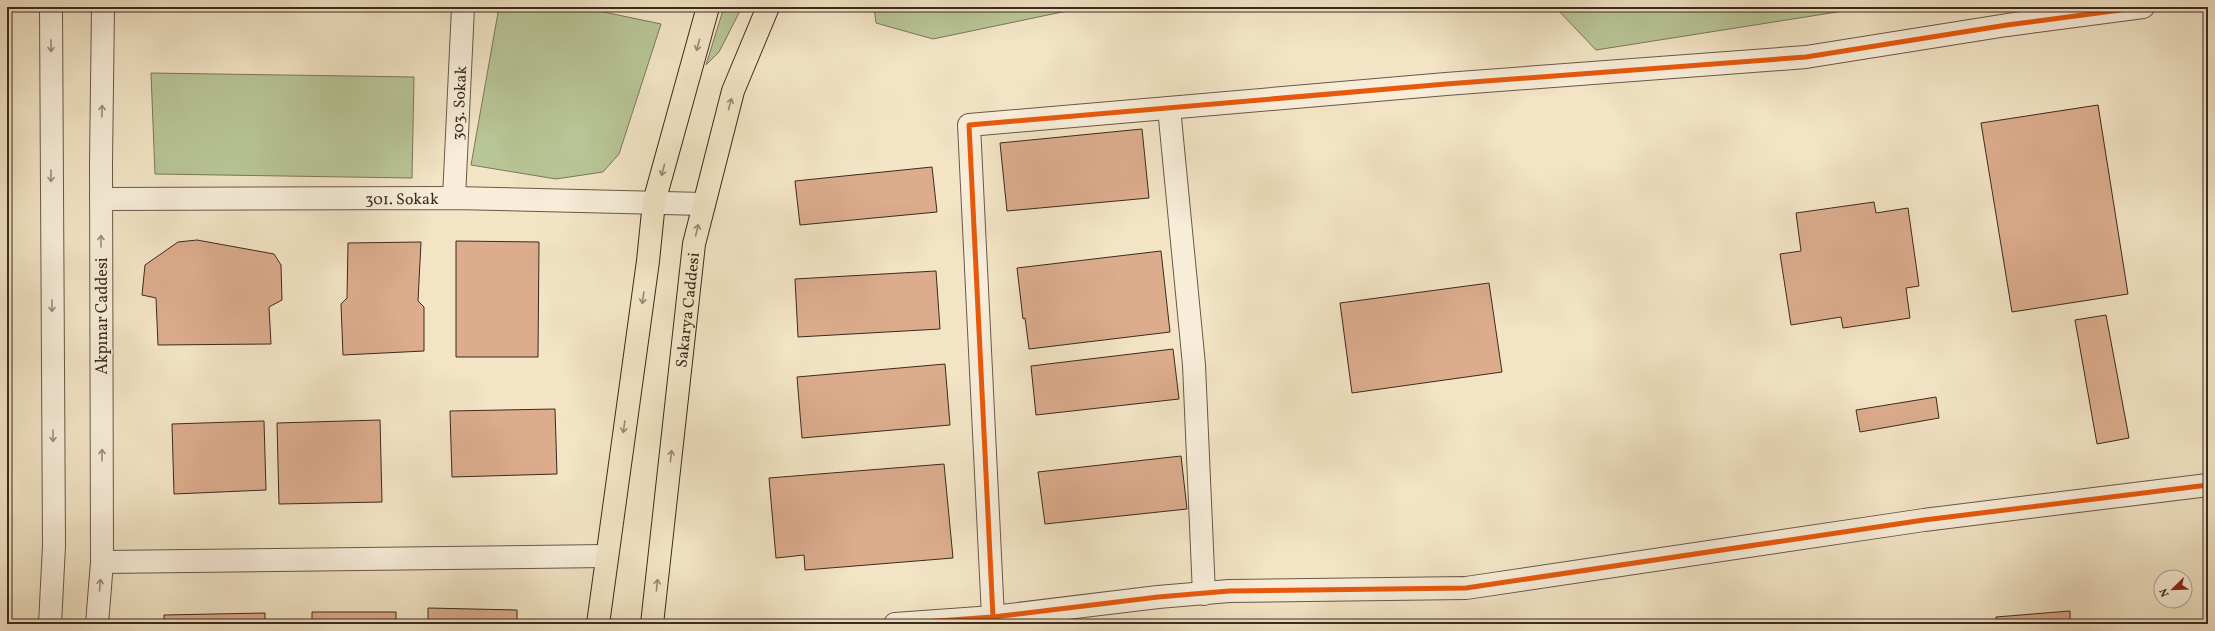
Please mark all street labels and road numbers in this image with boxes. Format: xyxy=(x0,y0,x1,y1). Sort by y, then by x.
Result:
street label: 303. Sokak xyxy=(448,65,473,141)
street label: 301. Sokak xyxy=(365,189,439,211)
street label: Sakarya Caddesi xyxy=(671,251,706,369)
street label: Akpınar Caddesi xyxy=(92,257,114,375)

